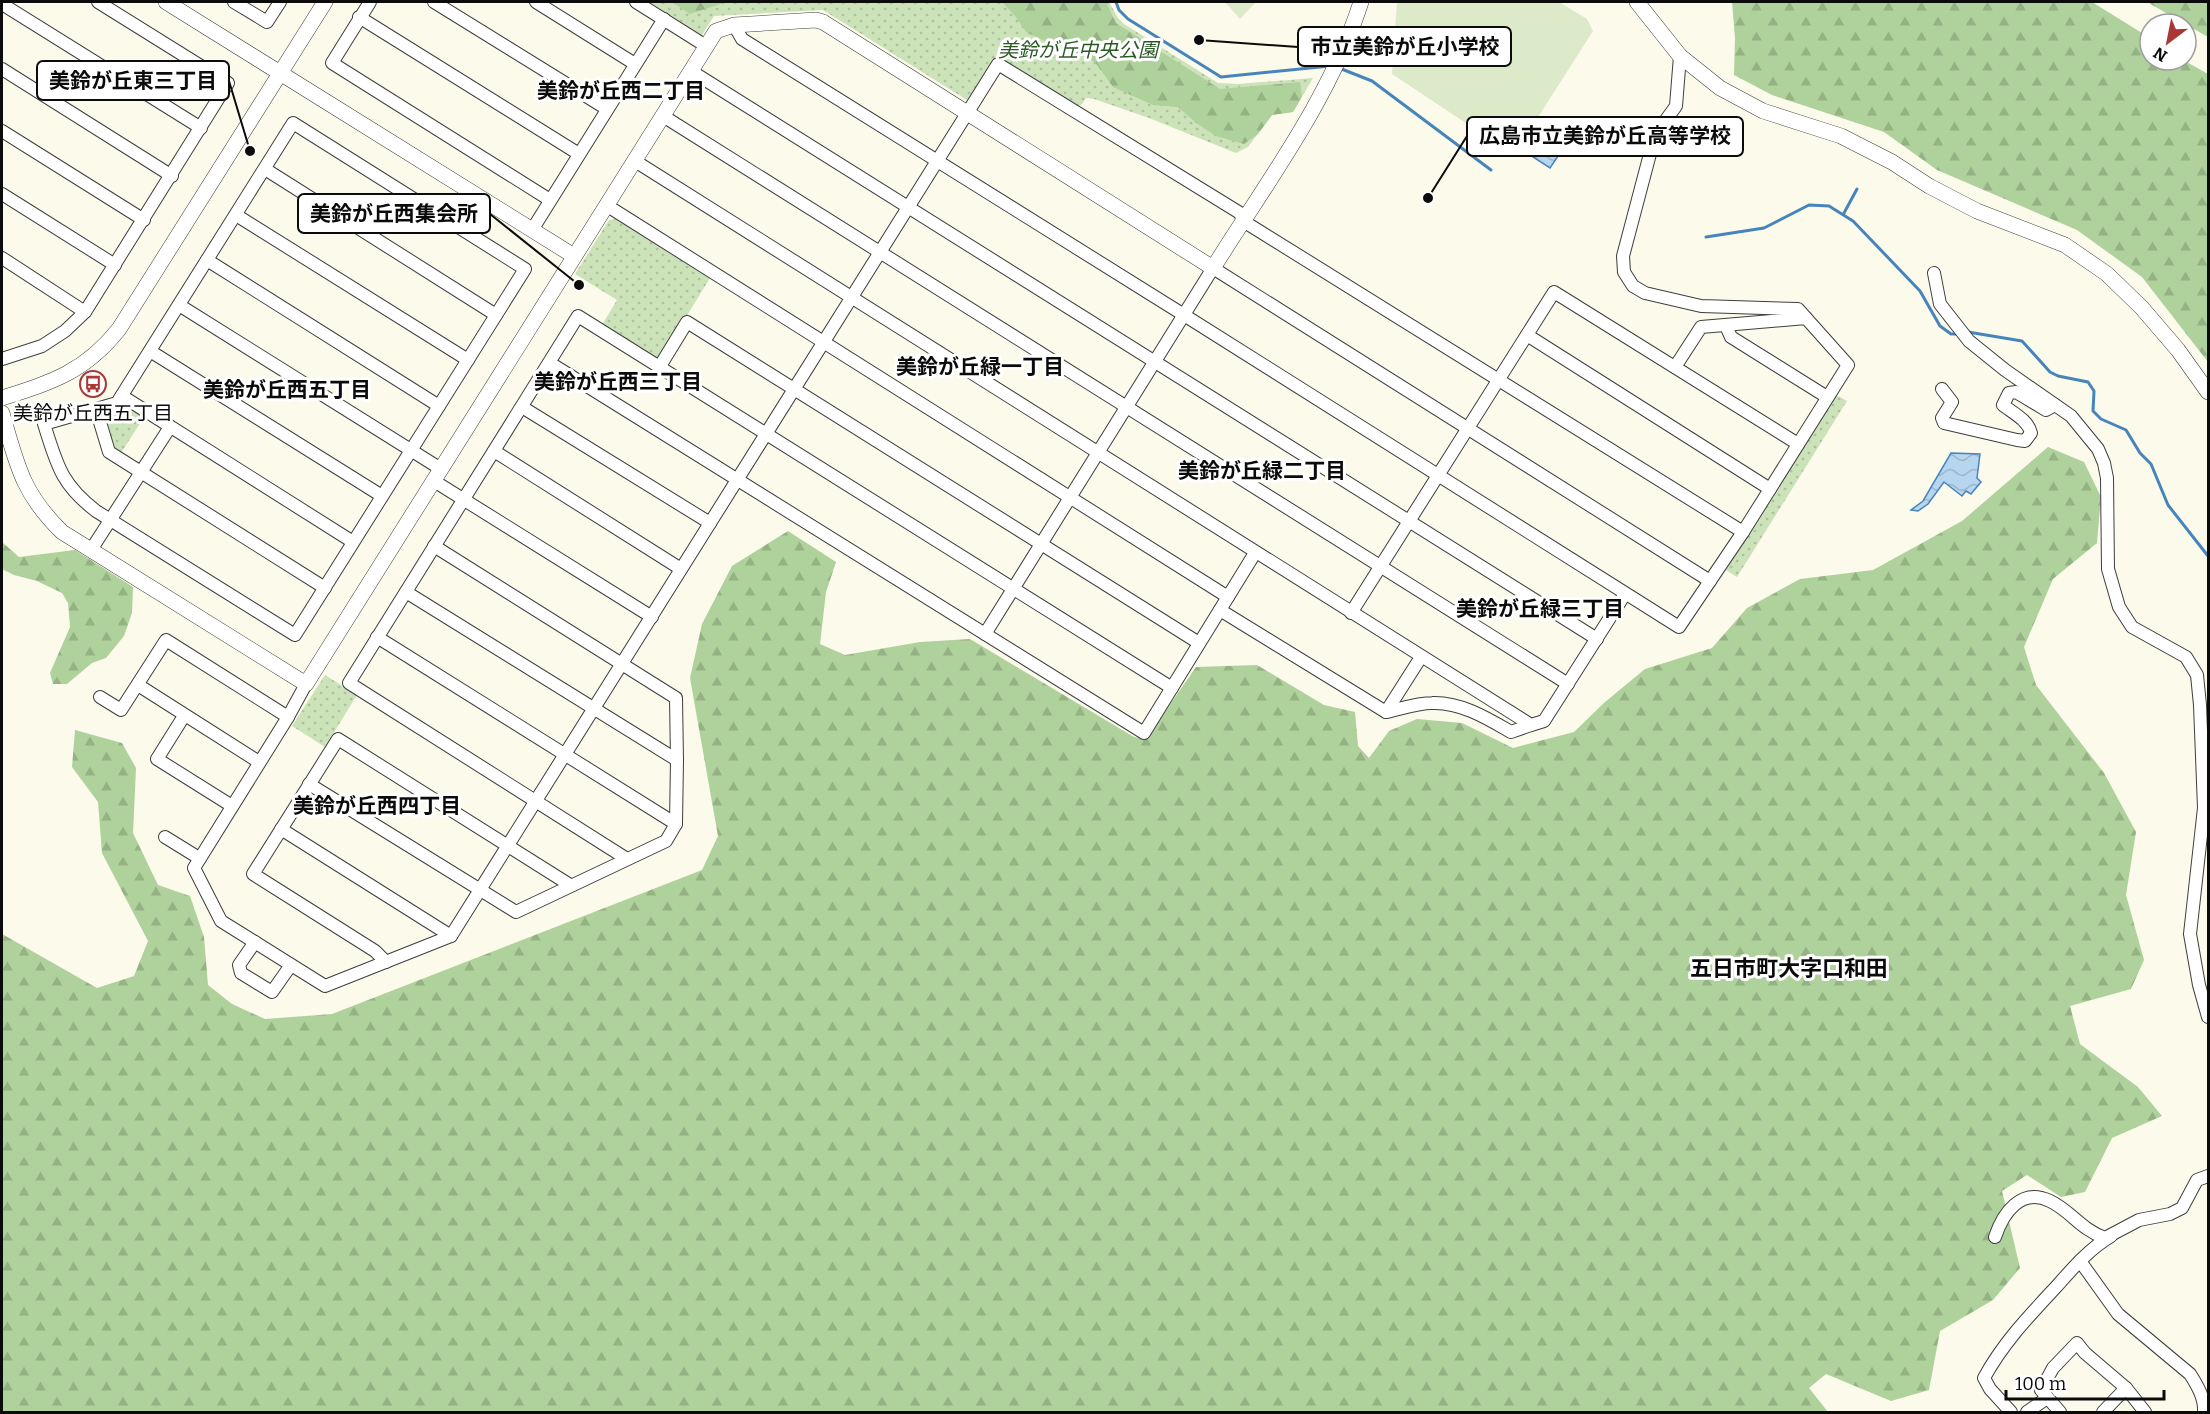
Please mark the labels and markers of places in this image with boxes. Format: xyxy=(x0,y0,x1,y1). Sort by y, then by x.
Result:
callout: 市立美鈴が丘小学校 xyxy=(1298,27,1511,66)
callout: 美鈴が丘東三丁目 xyxy=(37,61,229,100)
callout: 広島市立美鈴が丘高等学校 xyxy=(1467,117,1743,156)
callout: 美鈴が丘西集会所 xyxy=(298,194,490,233)
bus stop icon: 美鈴が丘西五丁目 xyxy=(78,369,108,399)
place label: 美鈴が丘西五丁目 xyxy=(13,401,173,425)

